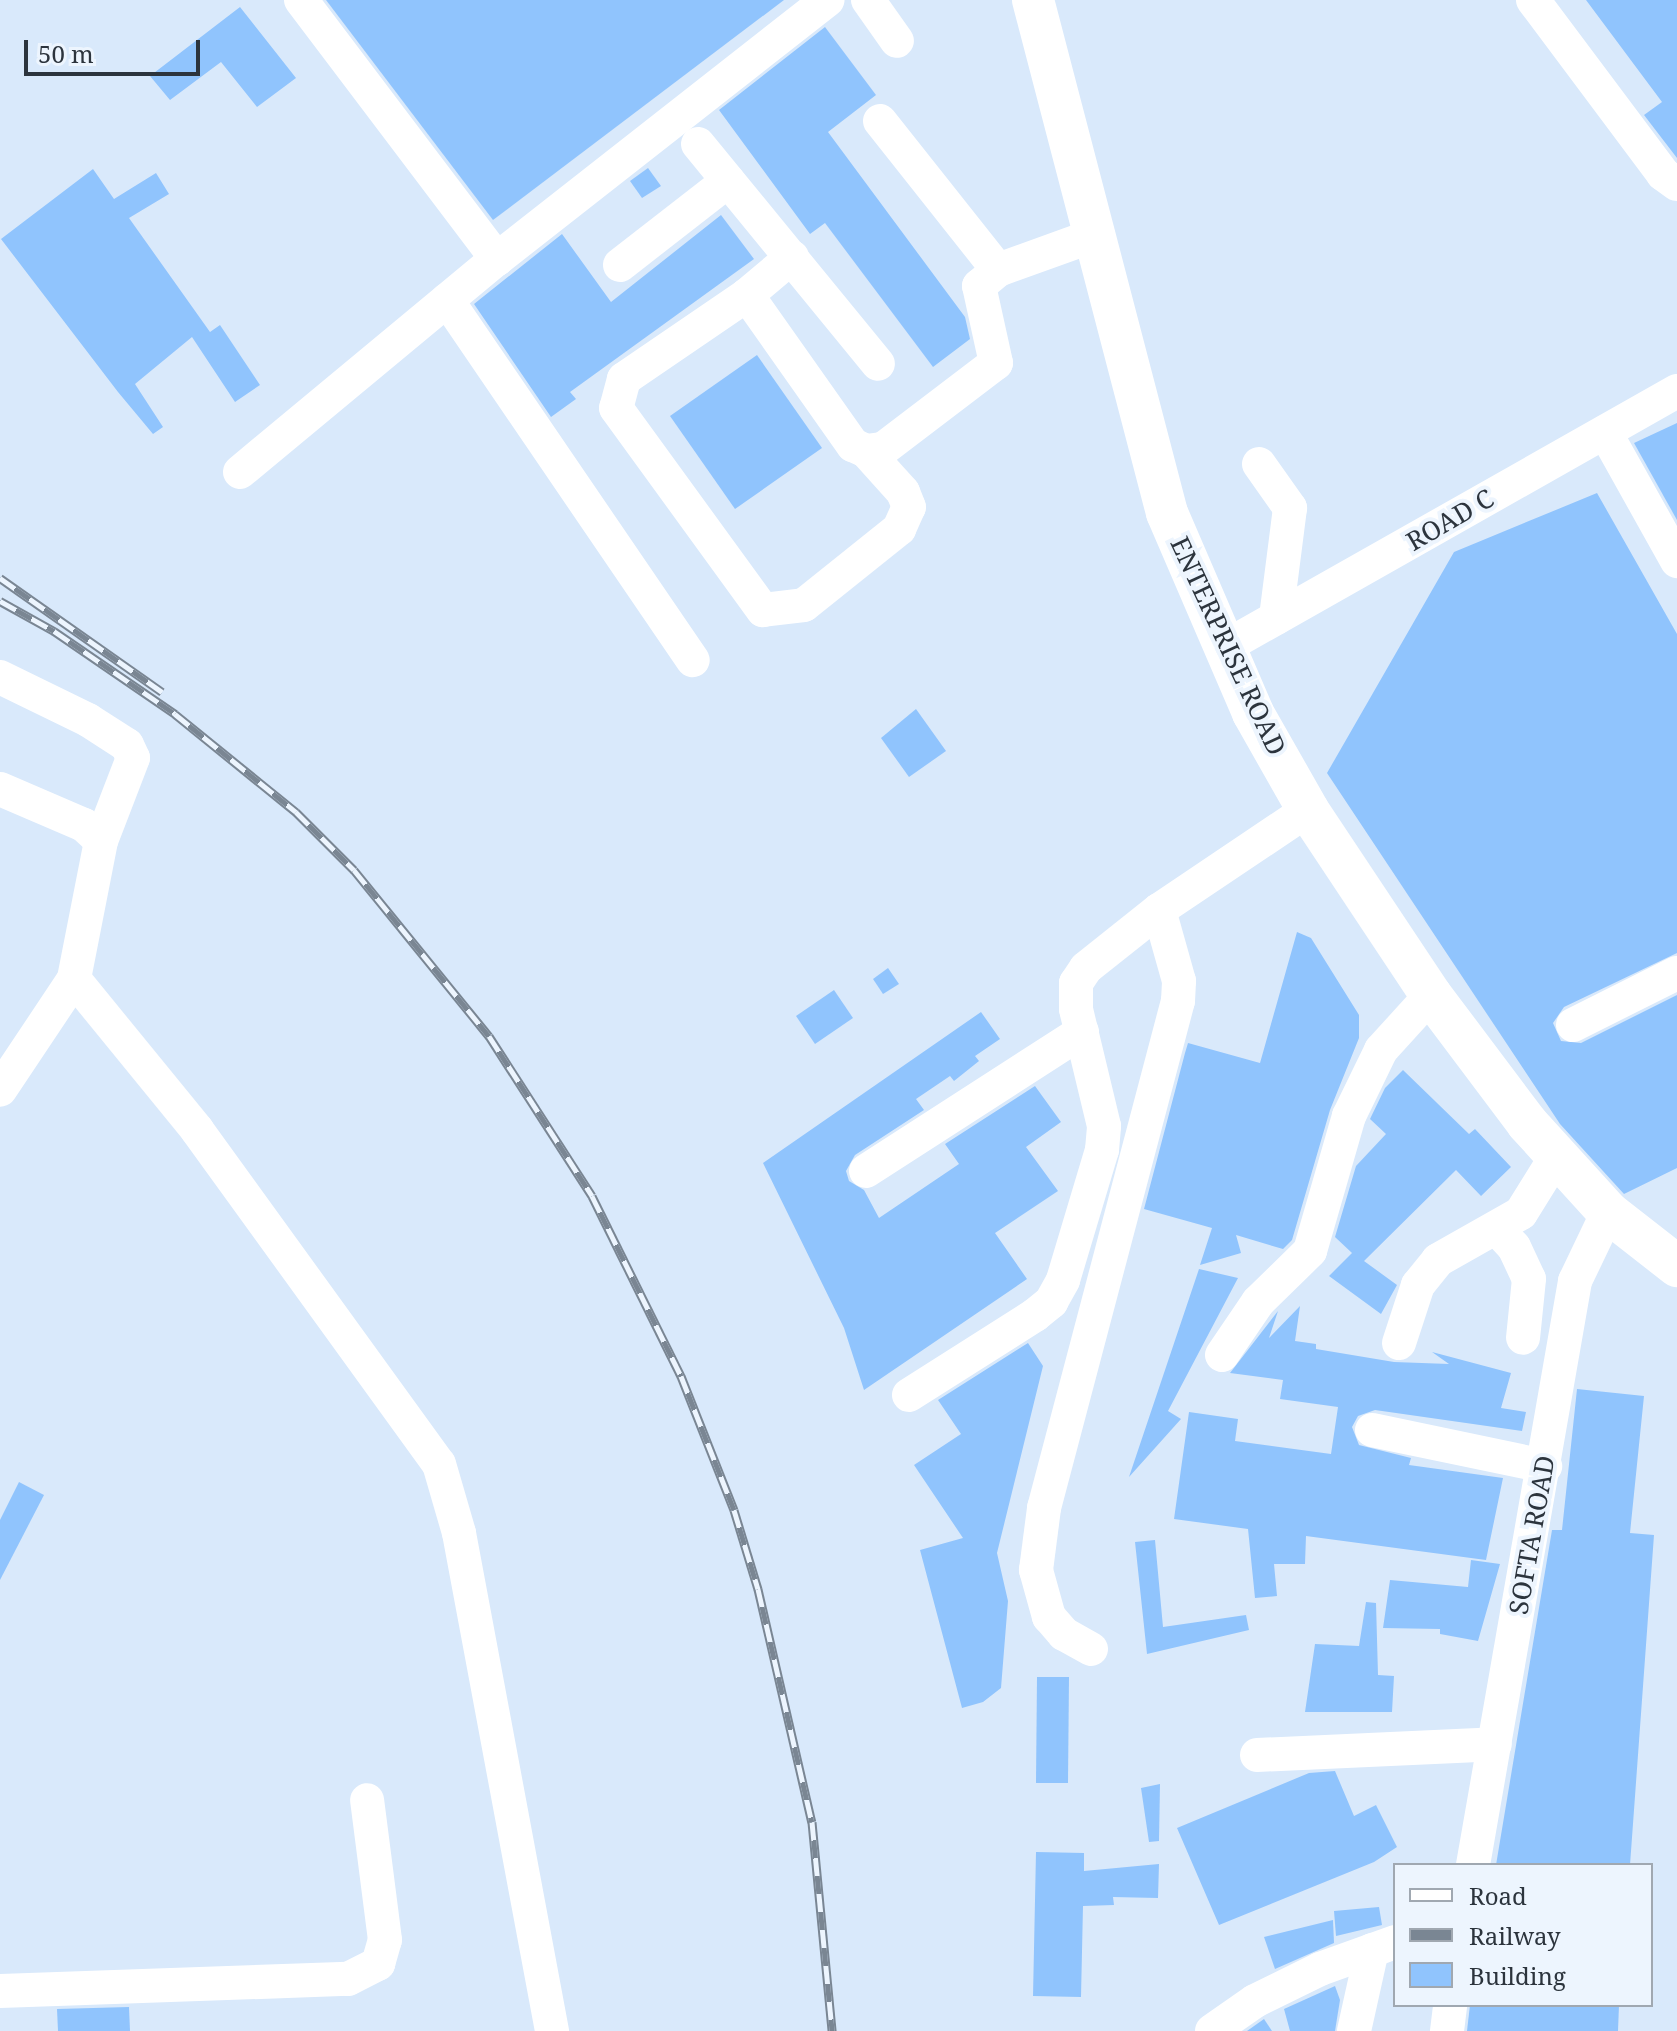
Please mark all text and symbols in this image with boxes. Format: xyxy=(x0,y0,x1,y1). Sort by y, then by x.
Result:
scale bar xyxy=(28,24,204,74)
text: 50 m xyxy=(38,37,94,70)
street label: ROAD C xyxy=(1401,483,1499,557)
street label: ENTERPRISE ROAD xyxy=(1164,532,1292,760)
street label: SOFTA ROAD xyxy=(1503,1453,1561,1617)
legend xyxy=(1393,1863,1653,2007)
text: Road xyxy=(1469,1879,1527,1912)
text: Railway xyxy=(1469,1919,1561,1952)
text: Building xyxy=(1469,1959,1566,1992)

